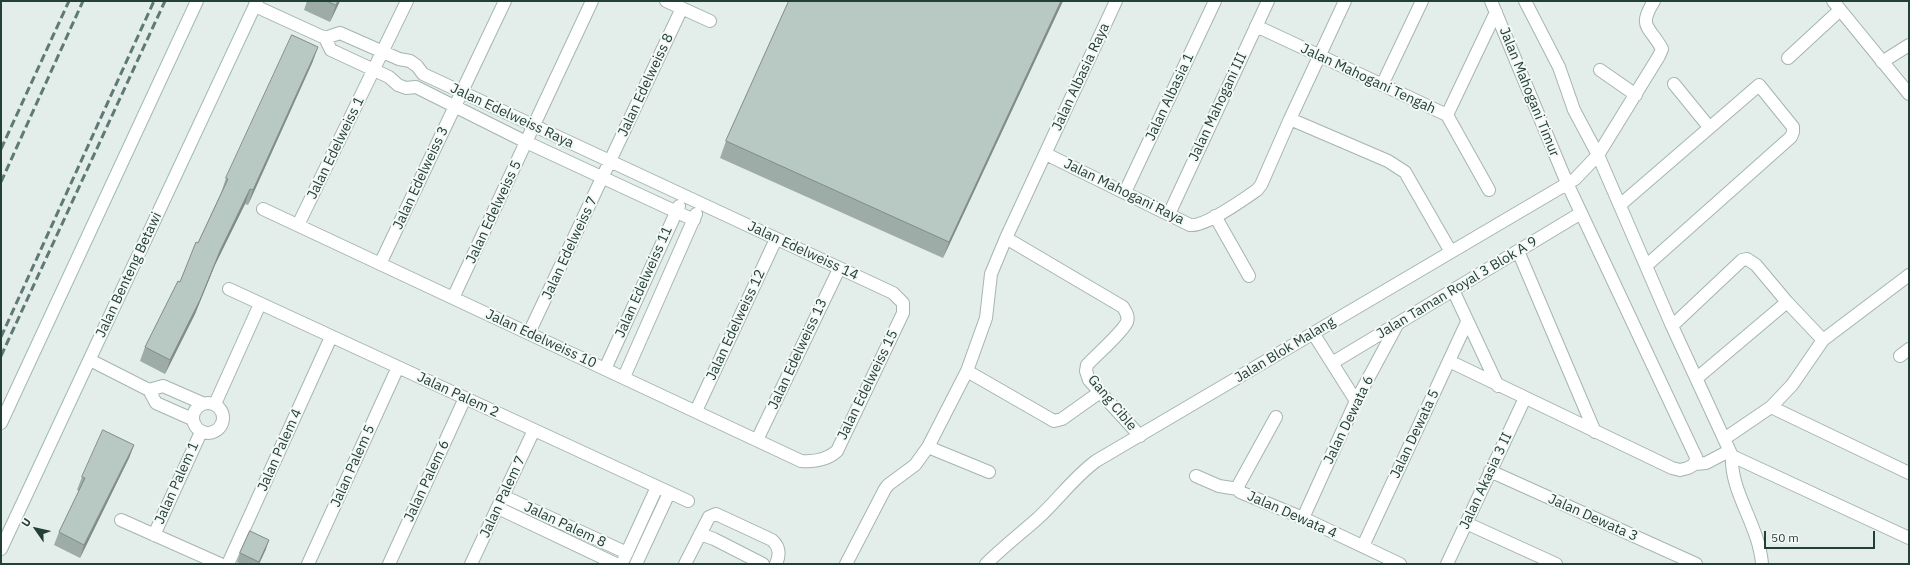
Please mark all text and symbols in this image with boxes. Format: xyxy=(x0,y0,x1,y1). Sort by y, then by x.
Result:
street label: Jalan Albasia Raya xyxy=(1049,20,1113,134)
street label: Jalan Mahogani Timur xyxy=(1495,25,1563,159)
street label: Jalan Edelweiss 8 xyxy=(615,31,677,139)
street label: Jalan Mahogani Tengah xyxy=(1298,40,1438,118)
street label: Jalan Albasia 1 xyxy=(1142,50,1198,144)
street label: Jalan Mahogani III xyxy=(1185,50,1251,164)
street label: Jalan Edelweiss Raya xyxy=(448,80,576,152)
street label: Jalan Edelweiss 1 xyxy=(304,94,368,202)
street label: Jalan Edelweiss 3 xyxy=(390,124,452,232)
street label: Jalan Mahogani Raya xyxy=(1061,156,1187,228)
street label: Jalan Edelweiss 5 xyxy=(463,158,525,266)
street label: Jalan Edelweiss 7 xyxy=(539,194,601,302)
street label: Jalan Benteng Betawi xyxy=(93,210,165,340)
street label: Jalan Edelweiss 14 xyxy=(745,218,861,284)
street label: Jalan Edelweiss 11 xyxy=(612,224,676,340)
street label: Jalan Taman Royal 3 Blok A 9 xyxy=(1374,233,1540,343)
street label: Jalan Edelweiss 12 xyxy=(703,267,769,383)
street label: Jalan Edelweiss 13 xyxy=(765,296,831,412)
street label: Jalan Edelweiss 10 xyxy=(483,306,599,372)
street label: Jalan Blok Malang xyxy=(1232,313,1338,387)
street label: Jalan Edelweiss 15 xyxy=(834,327,902,443)
street label: Jalan Palem 2 xyxy=(414,369,502,421)
street label: Gang Cible xyxy=(1084,372,1140,434)
street label: Jalan Dewata 6 xyxy=(1320,373,1378,467)
street label: Jalan Dewata 5 xyxy=(1387,387,1443,481)
street label: Jalan Palem 4 xyxy=(254,406,306,494)
street label: Jalan Palem 5 xyxy=(327,422,379,510)
street label: Jalan Akasia 3 II xyxy=(1456,430,1516,532)
street label: Jalan Palem 6 xyxy=(401,437,453,525)
street label: Jalan Palem 1 xyxy=(151,439,203,527)
street label: Jalan Palem 7 xyxy=(477,453,529,541)
street label: Jalan Dewata 4 xyxy=(1245,488,1339,542)
street label: Jalan Dewata 3 xyxy=(1546,491,1640,545)
street label: Jalan Palem 8 xyxy=(521,499,609,551)
north arrow xyxy=(16,509,56,549)
text: U xyxy=(18,515,34,529)
scale bar xyxy=(1766,523,1877,549)
text: 50 m xyxy=(1771,530,1799,545)

